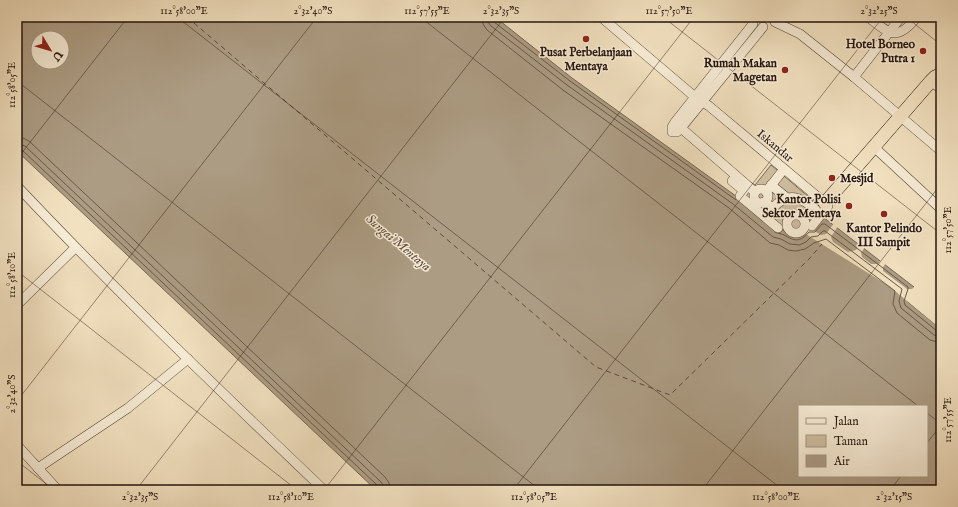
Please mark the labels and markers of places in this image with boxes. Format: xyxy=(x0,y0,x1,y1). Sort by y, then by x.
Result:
marker: Pusat Perbelanjaan Mentaya xyxy=(581,34,591,44)
place label: Hotel Borneo Putra 1 xyxy=(846,37,916,66)
place label: Pusat Perbelanjaan Mentaya xyxy=(540,45,633,75)
marker: Hotel Borneo Putra 1 xyxy=(918,46,928,56)
place label: Rumah Makan Magetan xyxy=(704,56,778,86)
marker: Rumah Makan Magetan xyxy=(780,65,790,75)
place label: Mesjid xyxy=(840,171,874,187)
marker: Mesjid xyxy=(827,173,837,183)
place label: Kantor Polisi Sektor Mentaya xyxy=(762,192,842,222)
marker: Kantor Polisi Sektor Mentaya xyxy=(844,201,854,211)
marker: Kantor Pelindo III Sampit xyxy=(879,209,889,219)
place label: Kantor Pelindo III Sampit xyxy=(846,221,922,251)

